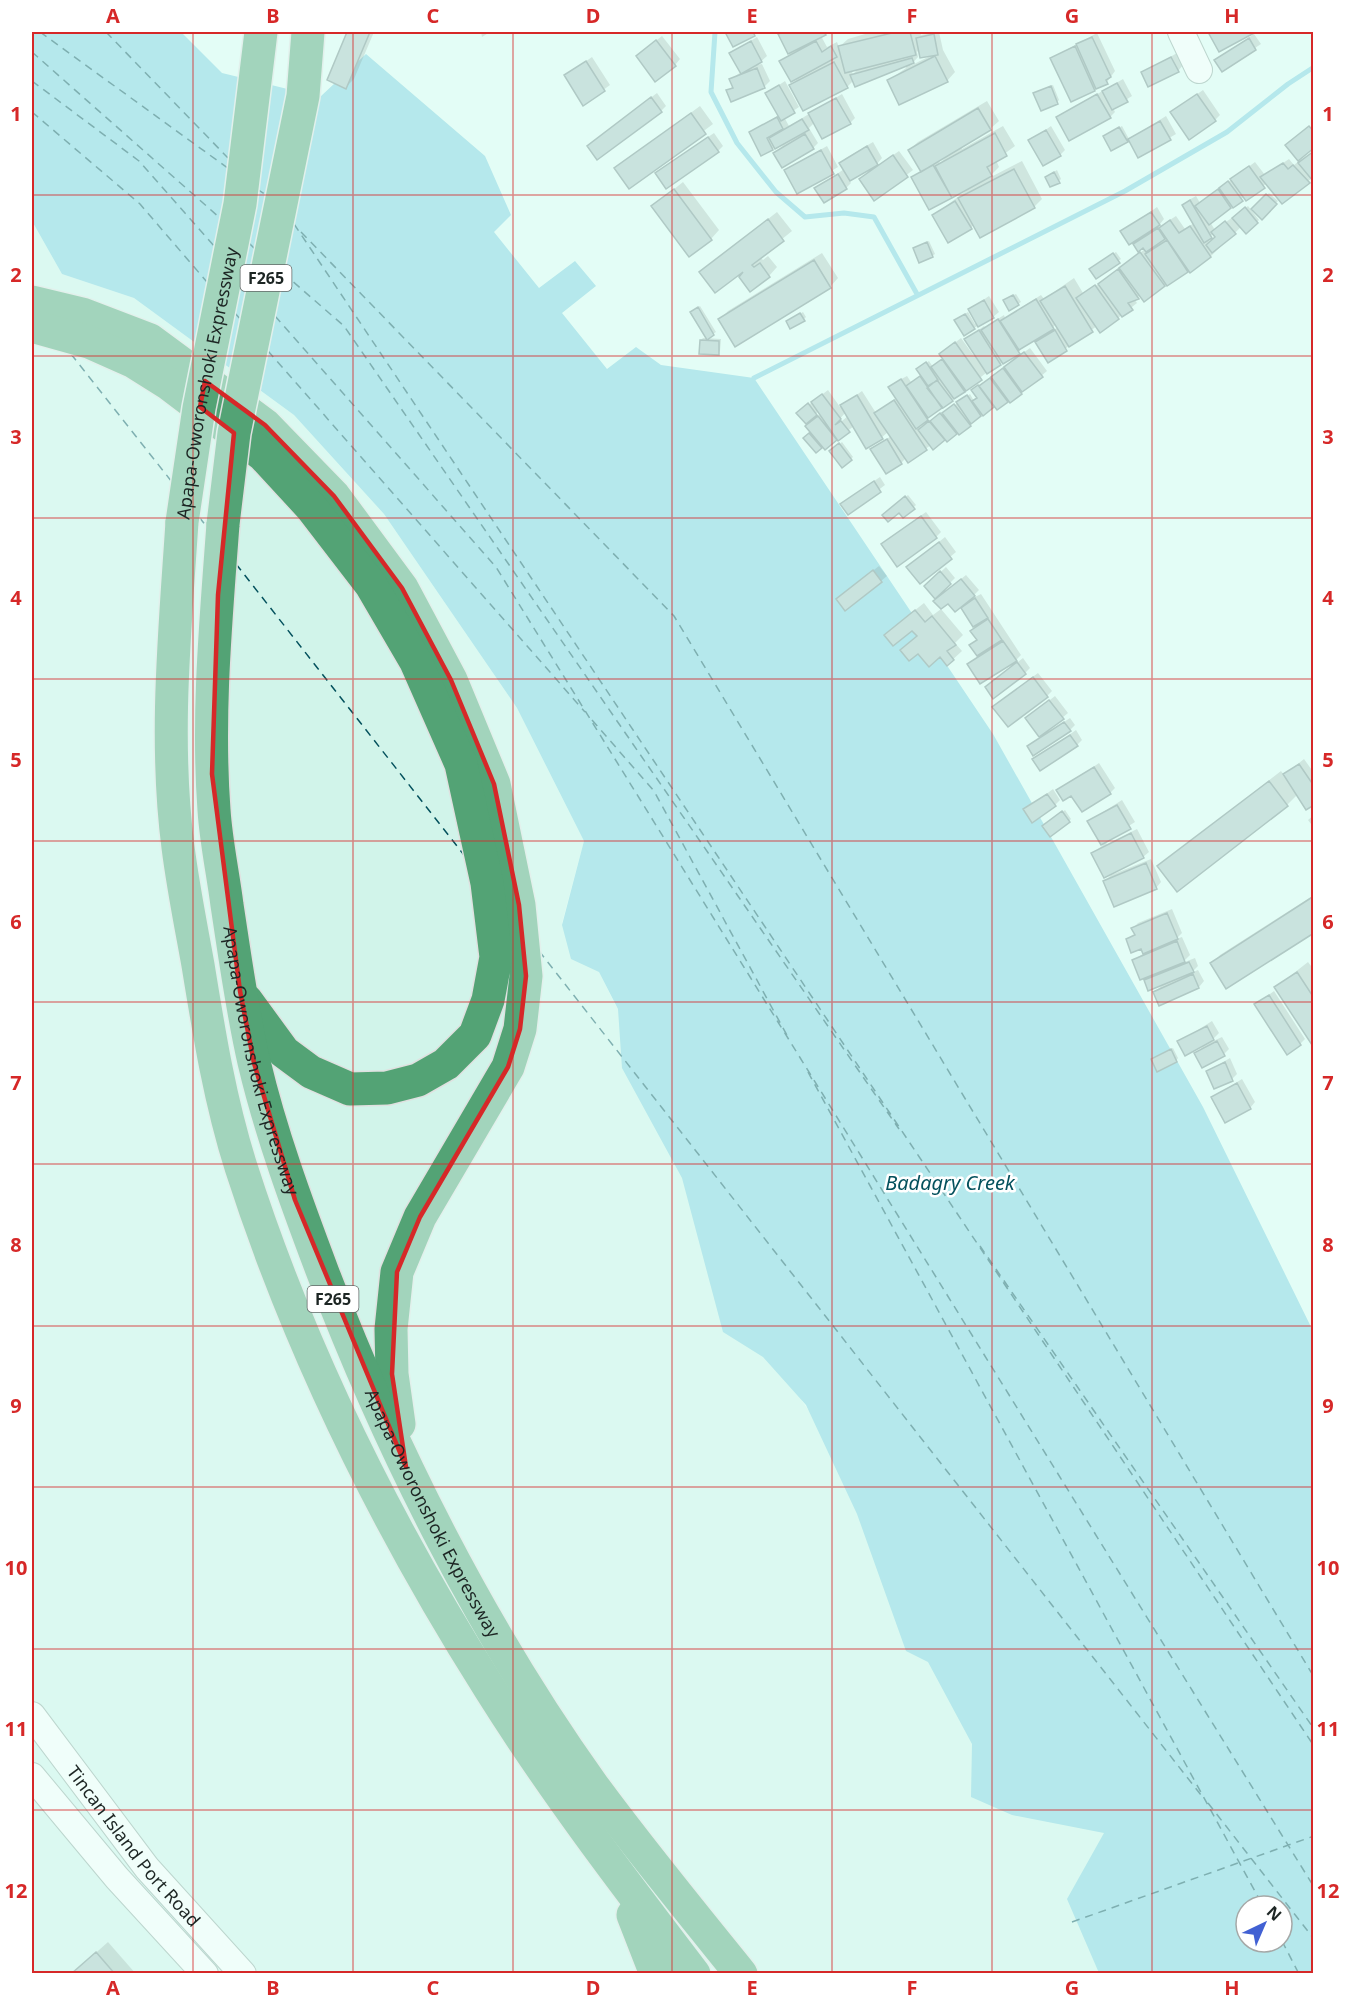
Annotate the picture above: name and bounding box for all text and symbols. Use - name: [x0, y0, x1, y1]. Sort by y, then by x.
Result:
- text: A: [106, 2, 120, 29]
- text: B: [266, 2, 280, 29]
- text: C: [427, 2, 440, 29]
- text: D: [586, 2, 600, 29]
- text: E: [746, 2, 758, 29]
- text: F: [907, 2, 917, 29]
- text: G: [1065, 2, 1079, 29]
- text: H: [1224, 2, 1240, 29]
- text: 1: [10, 100, 22, 127]
- text: 1: [1322, 100, 1334, 127]
- street label: Apapa-Oworonshoki Expressway: [171, 244, 243, 521]
- text: 2: [10, 261, 22, 288]
- text: 2: [1322, 261, 1334, 288]
- road number: F265: [240, 265, 292, 291]
- text: 3: [10, 423, 22, 450]
- text: 3: [1322, 423, 1334, 450]
- text: 4: [10, 584, 22, 611]
- text: 4: [1322, 584, 1334, 611]
- text: 5: [10, 746, 22, 773]
- text: 5: [1322, 746, 1334, 773]
- text: 6: [10, 908, 22, 935]
- text: 6: [1322, 908, 1334, 935]
- street label: Apapa-Oworonshoki Expressway: [218, 925, 306, 1199]
- text: 7: [10, 1069, 22, 1096]
- text: 7: [1322, 1069, 1334, 1096]
- water label: Badagry Creek: [885, 1169, 1016, 1196]
- text: 8: [10, 1231, 22, 1258]
- text: 8: [1322, 1231, 1334, 1258]
- road number: F265: [308, 1286, 358, 1312]
- street label: Apapa-Oworonshoki Expressway: [360, 1385, 507, 1643]
- text: 9: [10, 1392, 22, 1419]
- text: 9: [1322, 1392, 1334, 1419]
- text: 10: [5, 1554, 27, 1581]
- text: 10: [1317, 1554, 1339, 1581]
- text: 11: [5, 1715, 27, 1742]
- text: 11: [1317, 1715, 1339, 1742]
- street label: Tincan Island Port Road: [62, 1760, 206, 1932]
- text: 12: [5, 1877, 27, 1904]
- text: 12: [1317, 1877, 1339, 1904]
- north arrow: [1234, 1894, 1294, 1954]
- text: N: [1262, 1901, 1287, 1926]
- text: A: [106, 1974, 120, 2001]
- text: B: [266, 1974, 280, 2001]
- text: C: [427, 1974, 440, 2001]
- text: D: [586, 1974, 600, 2001]
- text: E: [746, 1974, 758, 2001]
- text: F: [907, 1974, 917, 2001]
- text: G: [1065, 1974, 1079, 2001]
- text: H: [1224, 1974, 1240, 2001]

